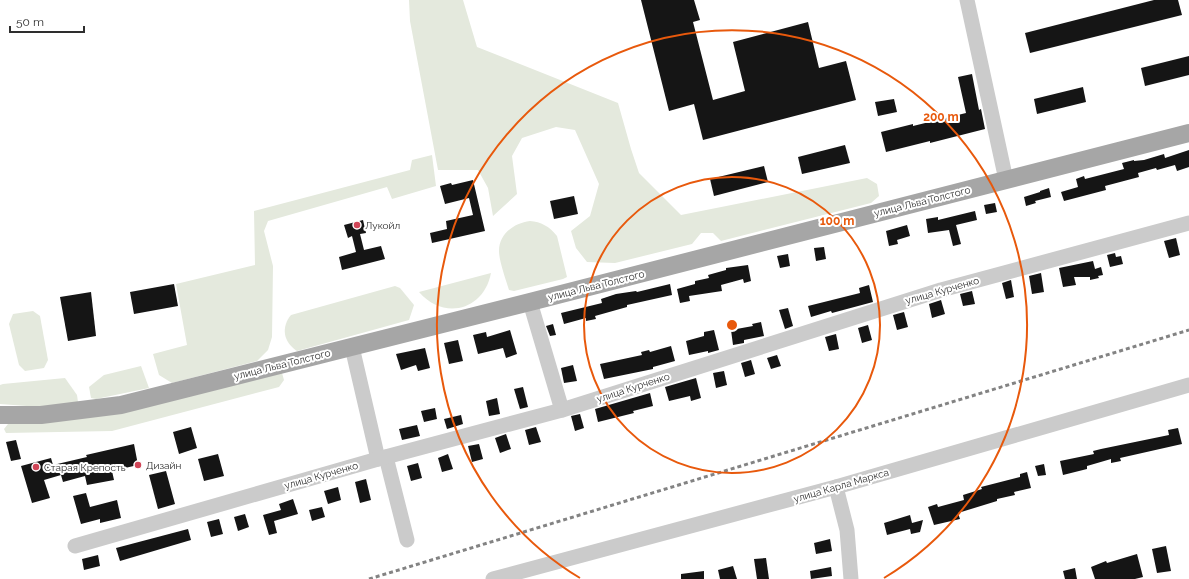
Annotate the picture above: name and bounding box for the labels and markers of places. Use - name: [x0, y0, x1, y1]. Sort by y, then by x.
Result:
- marker: Лукойл: [352, 220, 362, 230]
- place label: Лукойл: [365, 220, 400, 231]
- centre of rings: [725, 318, 739, 332]
- marker: Дизайн: [133, 460, 143, 470]
- place label: Дизайн: [146, 460, 181, 471]
- marker: Старая Крепость: [31, 462, 41, 472]
- place label: Старая Крепость: [44, 462, 126, 473]

